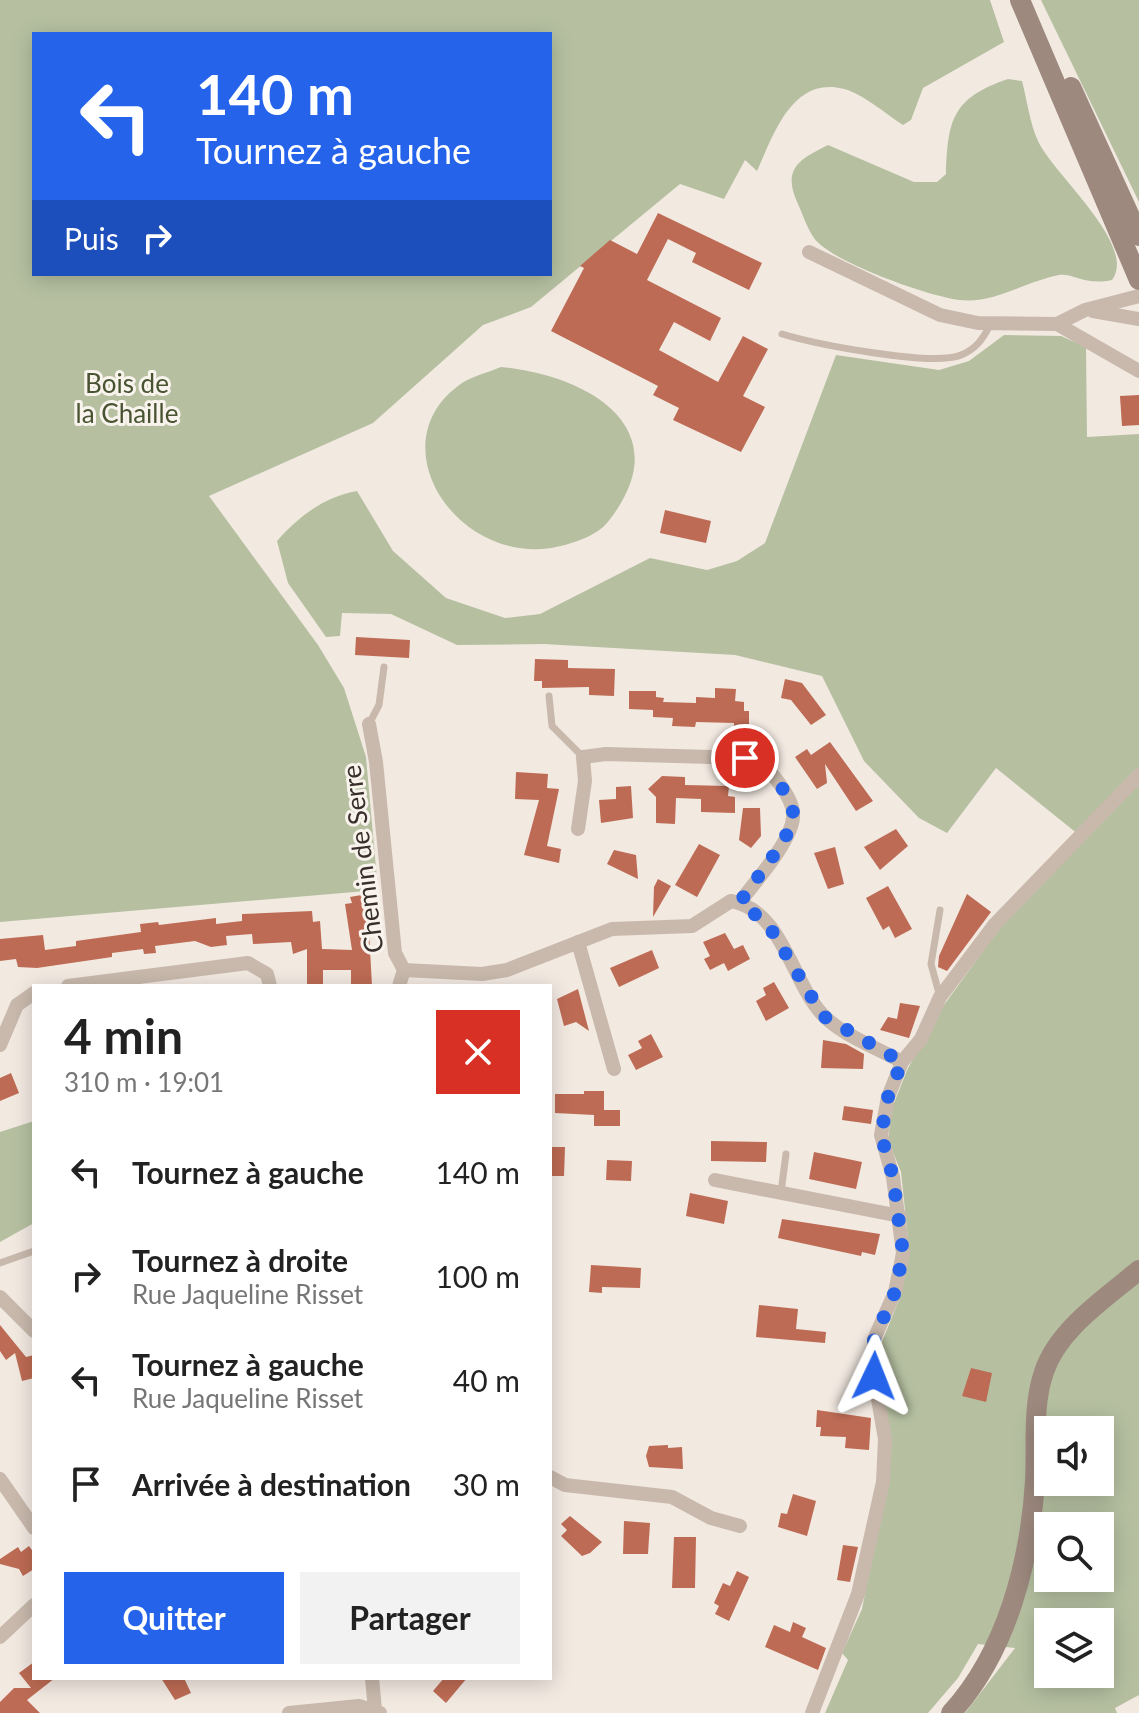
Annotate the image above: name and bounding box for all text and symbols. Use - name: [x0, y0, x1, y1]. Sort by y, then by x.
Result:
- text: 140 m: [196, 60, 354, 127]
- icon: left: [64, 64, 168, 168]
- text: Tournez à gauche: [196, 128, 471, 172]
- icon: right: [135, 216, 179, 260]
- text: Puis: [64, 220, 119, 256]
- park label: Bois de la Chaille: [76, 367, 178, 429]
- pin: [711, 724, 779, 792]
- icon: arrive: [723, 736, 767, 780]
- street label: Chemin de Serre: [335, 763, 389, 955]
- text: 4 min: [64, 1007, 183, 1064]
- button: close: [436, 1010, 520, 1094]
- text: 310 m · 19:01: [64, 1066, 224, 1098]
- icon: left: [64, 1150, 108, 1194]
- text: Tournez à gauche: [132, 1154, 364, 1190]
- text: 140 m: [435, 1154, 520, 1190]
- text: Tournez à droite: [132, 1242, 348, 1278]
- icon: right: [64, 1254, 108, 1298]
- text: 100 m: [435, 1258, 520, 1294]
- text: Rue Jaqueline Risset: [132, 1278, 363, 1310]
- position arrow: [832, 1334, 916, 1418]
- text: Tournez à gauche: [132, 1346, 364, 1382]
- icon: left: [64, 1358, 108, 1402]
- text: 40 m: [453, 1362, 520, 1398]
- text: Rue Jaqueline Risset: [132, 1382, 363, 1414]
- map controls: [1034, 1416, 1114, 1688]
- button: sound: [1034, 1416, 1114, 1496]
- icon: arrive: [64, 1462, 108, 1506]
- text: Arrivée à destination: [132, 1466, 411, 1502]
- text: 30 m: [453, 1466, 520, 1502]
- button: search: [1034, 1512, 1114, 1592]
- button: Quitter: [64, 1572, 284, 1664]
- button: Partager: [300, 1572, 520, 1664]
- button: layers: [1034, 1608, 1114, 1688]

